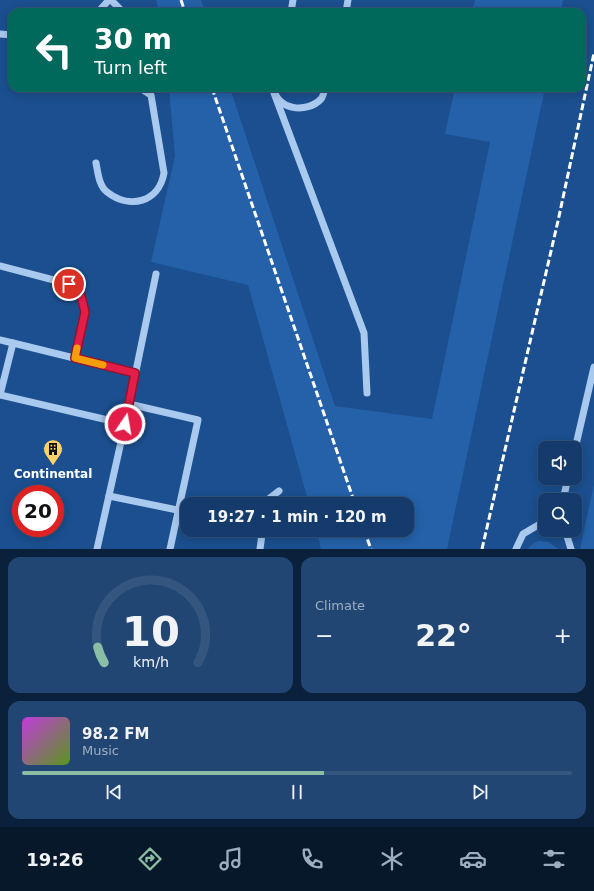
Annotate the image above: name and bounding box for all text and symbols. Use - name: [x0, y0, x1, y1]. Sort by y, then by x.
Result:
- text: 30 m: [94, 23, 172, 56]
- icon: left: [28, 24, 80, 76]
- text: Turn left: [94, 57, 167, 78]
- pin: [52, 267, 86, 301]
- icon: arrive: [58, 273, 80, 295]
- position arrow: [104, 403, 146, 445]
- building icon: Continental: [42, 438, 64, 466]
- map controls: [538, 441, 582, 537]
- button: sound: [538, 441, 582, 485]
- place label: Continental: [14, 467, 92, 481]
- speed limit sign: 20: [12, 485, 64, 537]
- button: search: [538, 493, 582, 537]
- text: 19:27 · 1 min · 120 m: [207, 508, 387, 526]
- text: Climate: [315, 598, 365, 613]
- text: 10: [122, 607, 179, 656]
- text: 22°: [415, 618, 472, 653]
- text: −: [315, 623, 333, 648]
- text: +: [554, 623, 572, 648]
- text: km/h: [132, 654, 169, 670]
- text: 98.2 FM: [82, 725, 149, 743]
- text: Music: [82, 743, 119, 758]
- icon: previous: [103, 781, 125, 803]
- icon: pause: [286, 781, 308, 803]
- icon: next: [469, 781, 491, 803]
- icon: directions: [136, 845, 164, 873]
- icon: music: [217, 845, 245, 873]
- icon: phone: [298, 845, 326, 873]
- icon: climate: [378, 845, 406, 873]
- icon: car: [459, 845, 487, 873]
- icon: filters: [540, 845, 568, 873]
- text: 19:26: [26, 849, 84, 870]

